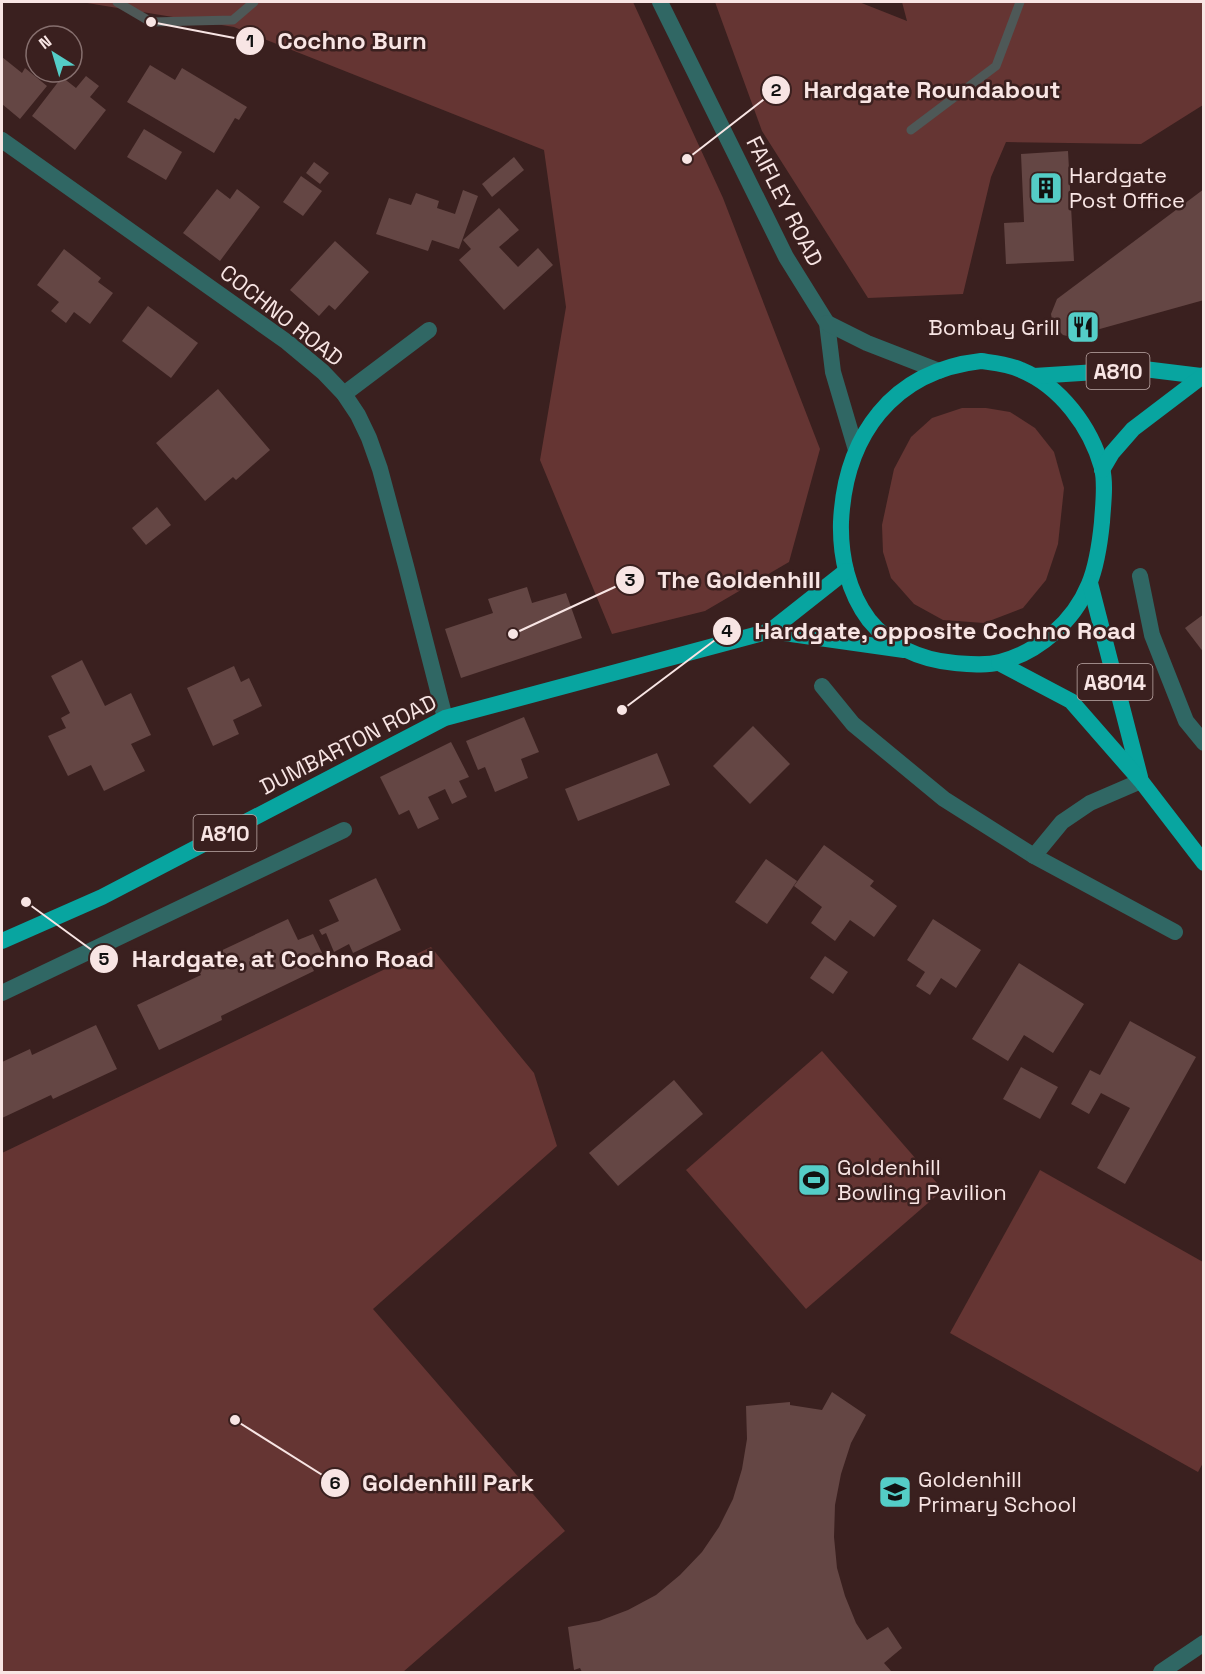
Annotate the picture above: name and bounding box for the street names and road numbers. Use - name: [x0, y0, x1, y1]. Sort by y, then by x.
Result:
- street label: FAIFLEY ROAD: [740, 131, 830, 271]
- street label: COCHNO ROAD: [215, 258, 349, 372]
- road number: A810: [1086, 353, 1150, 389]
- road number: A8014: [1078, 664, 1152, 700]
- street label: DUMBARTON ROAD: [255, 687, 441, 801]
- road number: A810: [194, 815, 256, 851]

